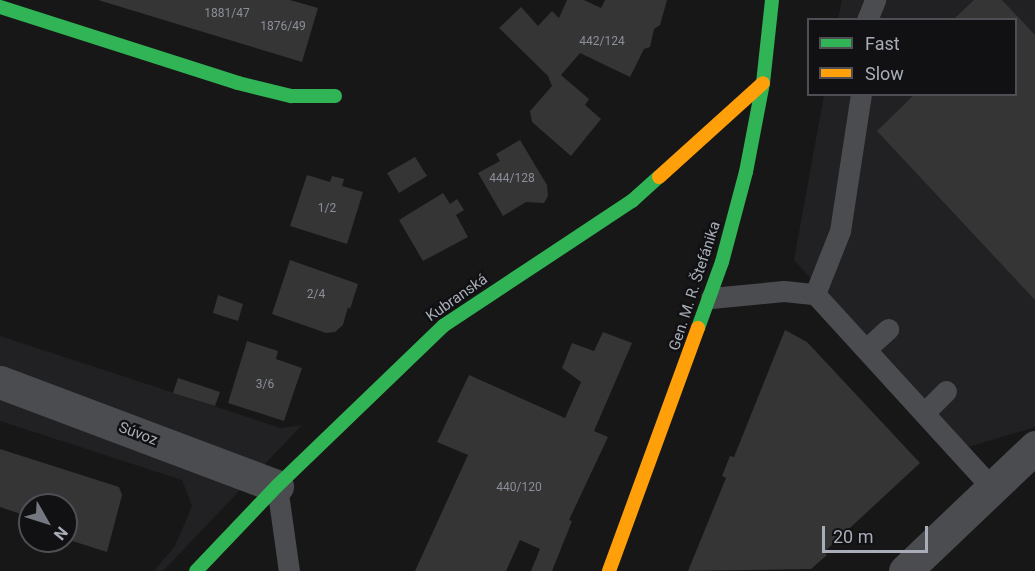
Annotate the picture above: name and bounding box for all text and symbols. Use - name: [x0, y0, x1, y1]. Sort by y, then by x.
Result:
- house number: 1881/47: [204, 7, 250, 21]
- legend: [807, 18, 1017, 96]
- house number: 1876/49: [260, 20, 306, 34]
- text: Fast: [865, 33, 900, 54]
- house number: 442/124: [579, 35, 625, 49]
- text: Slow: [865, 63, 904, 84]
- house number: 444/128: [489, 172, 535, 186]
- house number: 1/2: [318, 202, 336, 216]
- street label: Gen. M. R. Štefánika: [666, 219, 724, 353]
- street label: Kubranská: [423, 270, 491, 326]
- house number: 2/4: [307, 288, 325, 302]
- house number: 3/6: [256, 378, 274, 392]
- street label: Súvoz: [116, 418, 160, 450]
- house number: 440/120: [496, 481, 542, 495]
- north arrow: [18, 493, 78, 553]
- scale bar: [825, 514, 932, 552]
- text: N: [50, 523, 72, 544]
- text: 20 m: [833, 526, 873, 547]

